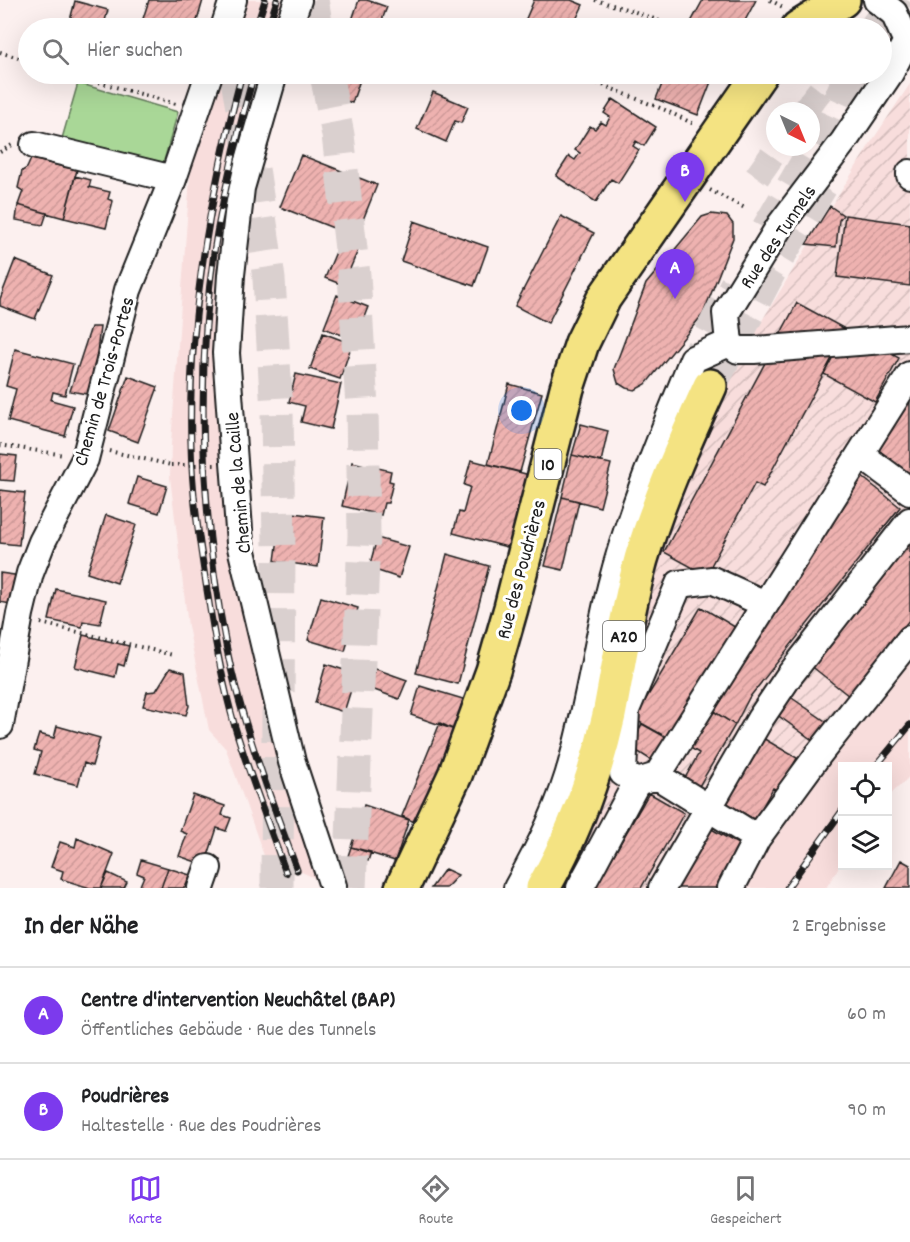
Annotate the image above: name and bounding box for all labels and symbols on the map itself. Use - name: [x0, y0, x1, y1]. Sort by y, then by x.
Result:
- north arrow: [766, 102, 820, 156]
- pin: B: [666, 152, 704, 202]
- street label: Rue des Tunnels: [734, 180, 825, 295]
- pin: A: [656, 250, 694, 299]
- street label: Chemin de Trois-Portes: [68, 294, 143, 470]
- your location: [507, 396, 536, 425]
- street label: Chemin de la Caille: [220, 411, 260, 555]
- road number: 10: [534, 449, 562, 479]
- street label: Rue des Poudrières: [491, 497, 555, 643]
- road number: A20: [603, 621, 645, 651]

